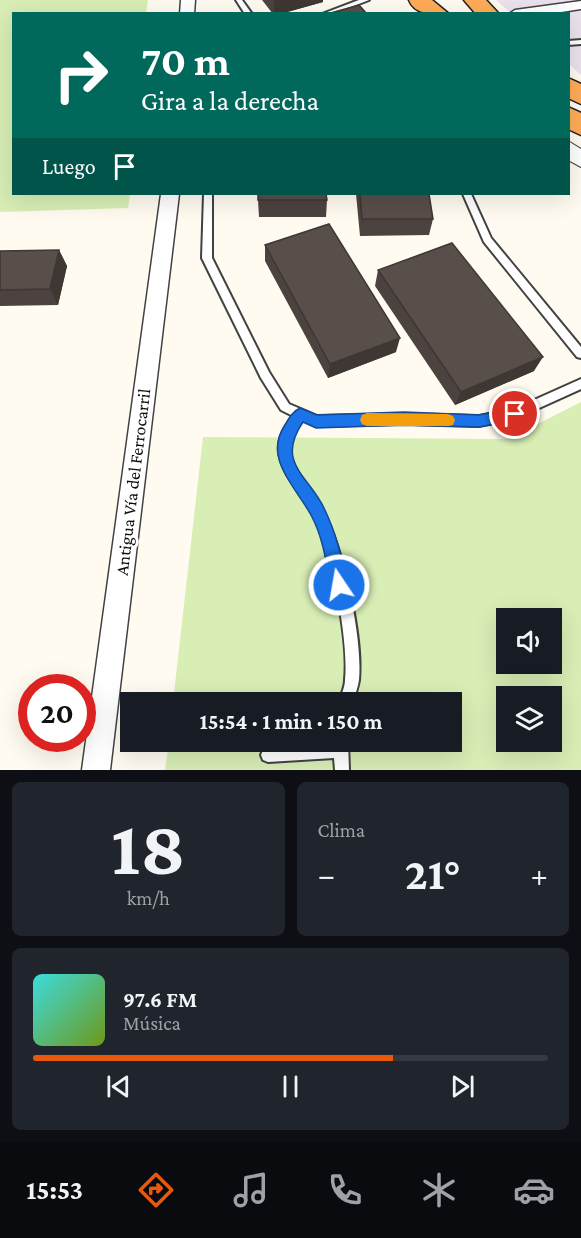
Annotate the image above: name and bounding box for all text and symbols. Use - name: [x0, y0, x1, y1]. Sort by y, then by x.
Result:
- icon: right: [42, 36, 120, 114]
- text: 70 m: [141, 37, 230, 84]
- text: Gira a la derecha: [141, 86, 319, 116]
- icon: arrive: [108, 150, 141, 183]
- text: Luego: [42, 154, 96, 179]
- street label: Antigua Vía del Ferrocarril: [112, 387, 154, 577]
- pin: [489, 388, 540, 439]
- icon: arrive: [498, 397, 531, 430]
- position arrow: [307, 553, 371, 617]
- map controls: [496, 608, 562, 752]
- button: sound: [496, 608, 562, 674]
- speed limit sign: 20: [18, 674, 96, 752]
- button: layers: [496, 686, 562, 752]
- text: 15:54 · 1 min · 150 m: [200, 709, 382, 734]
- text: 18: [111, 804, 186, 891]
- text: Clima: [318, 819, 365, 841]
- text: 21°: [405, 849, 461, 899]
- text: −: [318, 856, 335, 893]
- text: +: [531, 856, 548, 893]
- text: km/h: [127, 887, 170, 909]
- text: 97.6 FM: [123, 987, 197, 1012]
- text: Música: [123, 1012, 181, 1034]
- icon: previous: [102, 1070, 135, 1103]
- icon: pause: [274, 1070, 307, 1103]
- icon: next: [446, 1070, 479, 1103]
- icon: directions: [135, 1169, 177, 1211]
- icon: music: [230, 1169, 272, 1211]
- icon: phone: [324, 1169, 366, 1211]
- icon: climate: [418, 1169, 460, 1211]
- icon: car: [513, 1169, 555, 1211]
- text: 15:53: [26, 1175, 83, 1205]

